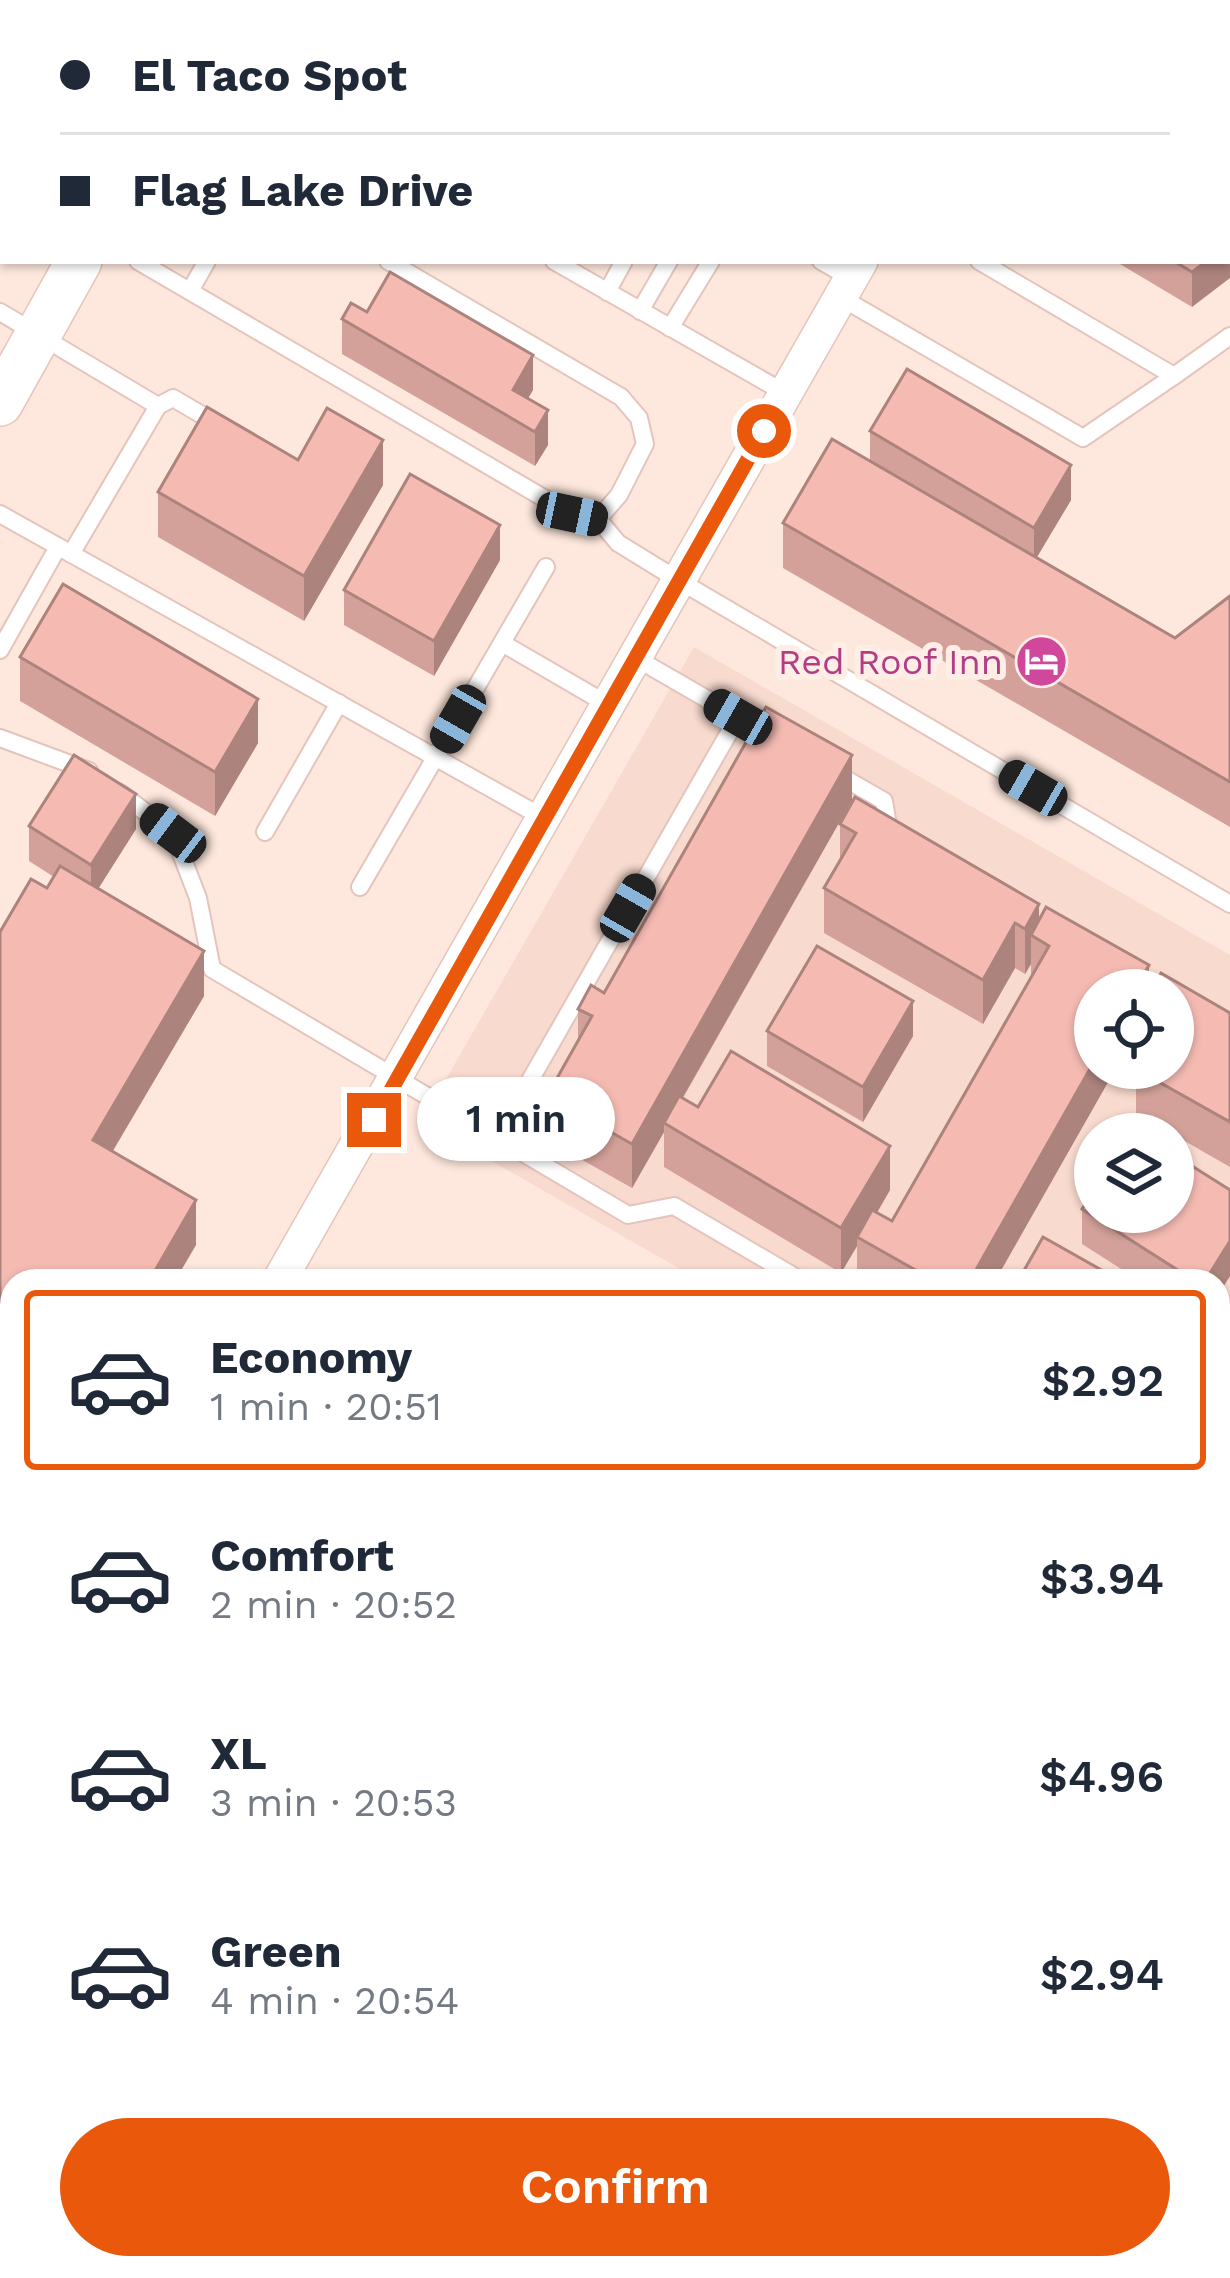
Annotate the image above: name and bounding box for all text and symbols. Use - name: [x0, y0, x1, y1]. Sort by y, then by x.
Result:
- text: El Taco Spot: [132, 49, 407, 102]
- text: Flag Lake Drive: [132, 164, 473, 217]
- route start: [737, 404, 791, 458]
- car: [533, 489, 611, 539]
- hotel icon: Red Roof Inn: [1014, 633, 1070, 689]
- place label: Red Roof Inn: [778, 641, 1003, 683]
- car: [424, 679, 492, 759]
- car: [698, 683, 778, 751]
- car: [993, 754, 1073, 822]
- car: [133, 797, 213, 869]
- car: [594, 868, 662, 948]
- map controls: [1074, 969, 1194, 1233]
- button: locate: [1074, 969, 1194, 1089]
- callout: 1 min: [416, 1078, 614, 1162]
- route end: [347, 1093, 401, 1147]
- text: 1 min: [466, 1096, 566, 1141]
- button: layers: [1074, 1113, 1194, 1233]
- icon: car: [66, 1326, 174, 1434]
- text: Economy: [210, 1331, 412, 1384]
- text: $2.92: [1042, 1354, 1164, 1407]
- text: 1 min · 20:51: [210, 1384, 442, 1429]
- icon: car: [66, 1524, 174, 1632]
- text: Comfort: [210, 1529, 394, 1582]
- text: $3.94: [1040, 1552, 1164, 1605]
- text: 2 min · 20:52: [210, 1582, 457, 1627]
- icon: car: [66, 1722, 174, 1830]
- text: XL: [210, 1727, 267, 1780]
- text: $4.96: [1039, 1750, 1164, 1803]
- text: 3 min · 20:53: [210, 1780, 457, 1825]
- icon: car: [66, 1920, 174, 2028]
- text: Green: [210, 1925, 342, 1978]
- text: $2.94: [1040, 1948, 1164, 2001]
- text: 4 min · 20:54: [210, 1978, 459, 2023]
- button: Confirm: [60, 2118, 1170, 2256]

